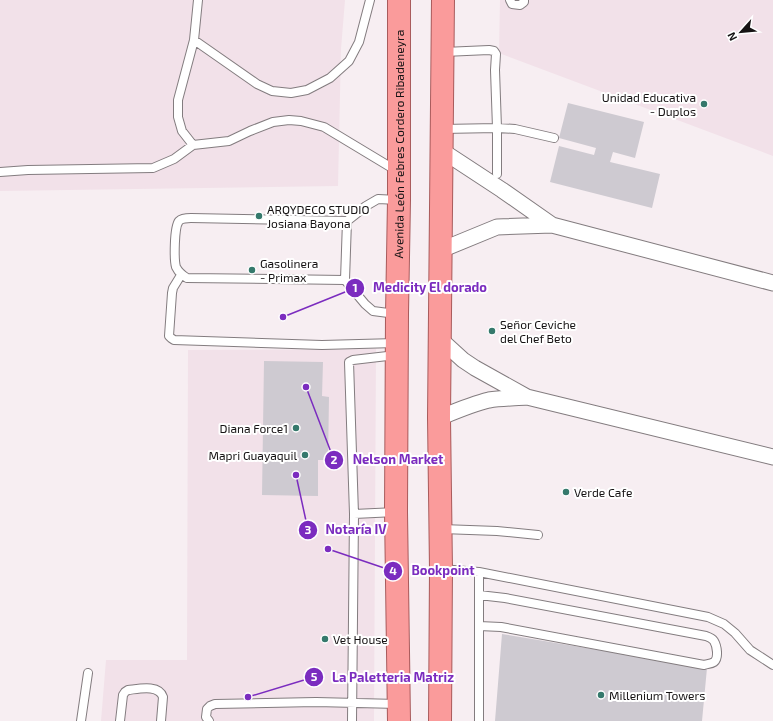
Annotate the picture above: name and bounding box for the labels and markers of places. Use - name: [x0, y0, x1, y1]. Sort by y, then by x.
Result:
- place label: Unidad Educativa - Duplos: [602, 90, 696, 118]
- marker: Unidad Educativa - Duplos: [699, 99, 709, 109]
- place label: ARQYDECO STUDIO Josiana Bayona: [267, 202, 369, 230]
- marker: ARQYDECO STUDIO Josiana Bayona: [254, 211, 264, 221]
- place label: Gasolinera - Primax: [260, 256, 318, 284]
- marker: Gasolinera - Primax: [247, 265, 257, 275]
- callout: Medicity El dorado: [345, 275, 496, 300]
- place label: Señor Ceviche del Chef Beto: [500, 317, 576, 345]
- marker: Señor Ceviche del Chef Beto: [487, 326, 497, 336]
- place label: Diana Force1: [219, 421, 288, 435]
- marker: Diana Force1: [291, 423, 301, 433]
- callout: Nelson Market: [324, 447, 451, 472]
- place label: Mapri Guayaquil: [208, 448, 297, 462]
- marker: Mapri Guayaquil: [300, 450, 310, 460]
- place label: Verde Cafe: [574, 485, 632, 499]
- marker: Verde Cafe: [561, 487, 571, 497]
- callout: Notaría IV: [298, 517, 395, 542]
- callout: Bookpoint: [383, 558, 483, 583]
- place label: Vet House: [333, 632, 388, 646]
- marker: Vet House: [320, 634, 330, 644]
- callout: La Paletteria Matriz: [304, 665, 463, 690]
- place label: Millenium Towers: [609, 688, 705, 702]
- marker: Millenium Towers: [596, 690, 606, 700]

